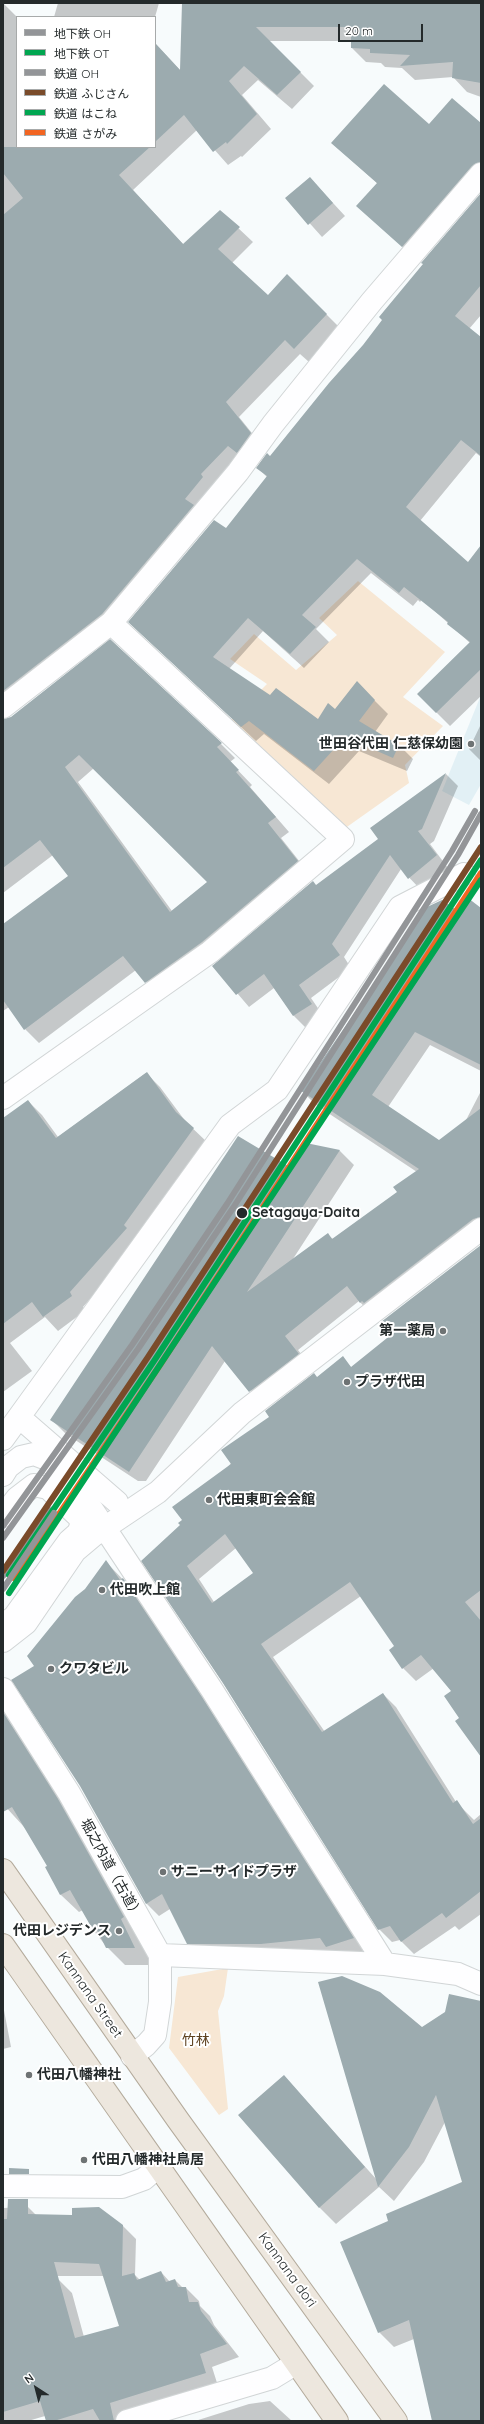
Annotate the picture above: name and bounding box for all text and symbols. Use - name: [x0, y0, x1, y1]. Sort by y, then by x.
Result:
- legend: [16, 16, 156, 148]
- scale bar: [340, 16, 425, 42]
- text: 20 m: [345, 23, 373, 38]
- text: 地下鉄 OH: [54, 26, 111, 41]
- text: 地下鉄 OT: [54, 46, 109, 61]
- text: 鉄道 OH: [54, 66, 99, 81]
- text: 鉄道 ふじさん: [54, 86, 129, 101]
- text: 鉄道 はこね: [54, 106, 117, 121]
- text: 鉄道 さがみ: [54, 126, 117, 141]
- place label: 世田谷代田 仁慈保幼園: [319, 736, 463, 752]
- marker: 世田谷代田 仁慈保幼園: [466, 739, 476, 749]
- place label: Setagaya-Daita: [252, 1205, 360, 1221]
- marker: Setagaya-Daita: [235, 1206, 249, 1220]
- place label: 第一薬局: [379, 1323, 435, 1339]
- marker: 第一薬局: [438, 1326, 448, 1336]
- place label: プラザ代田: [355, 1374, 425, 1390]
- marker: プラザ代田: [342, 1377, 352, 1387]
- place label: 代田東町会会館: [217, 1492, 315, 1508]
- marker: 代田東町会会館: [204, 1495, 214, 1505]
- place label: 代田吹上館: [110, 1582, 180, 1598]
- marker: 代田吹上館: [97, 1585, 107, 1595]
- place label: クワタビル: [59, 1661, 129, 1677]
- marker: クワタビル: [46, 1664, 56, 1674]
- street label: 堀之内道（古道）: [77, 1816, 145, 1922]
- place label: サニーサイドプラザ: [171, 1864, 297, 1880]
- marker: サニーサイドプラザ: [158, 1867, 168, 1877]
- place label: 代田レジデンス: [13, 1923, 111, 1939]
- marker: 代田レジデンス: [114, 1926, 124, 1936]
- street label: Kannana Street: [54, 1949, 126, 2041]
- park label: 竹林: [182, 2033, 210, 2049]
- place label: 代田八幡神社: [37, 2067, 121, 2083]
- marker: 代田八幡神社: [24, 2070, 34, 2080]
- place label: 代田八幡神社鳥居: [92, 2152, 204, 2168]
- marker: 代田八幡神社鳥居: [79, 2155, 89, 2165]
- street label: Kannana dori: [254, 2229, 320, 2311]
- north arrow: [16, 2368, 56, 2408]
- text: N: [22, 2370, 36, 2386]

